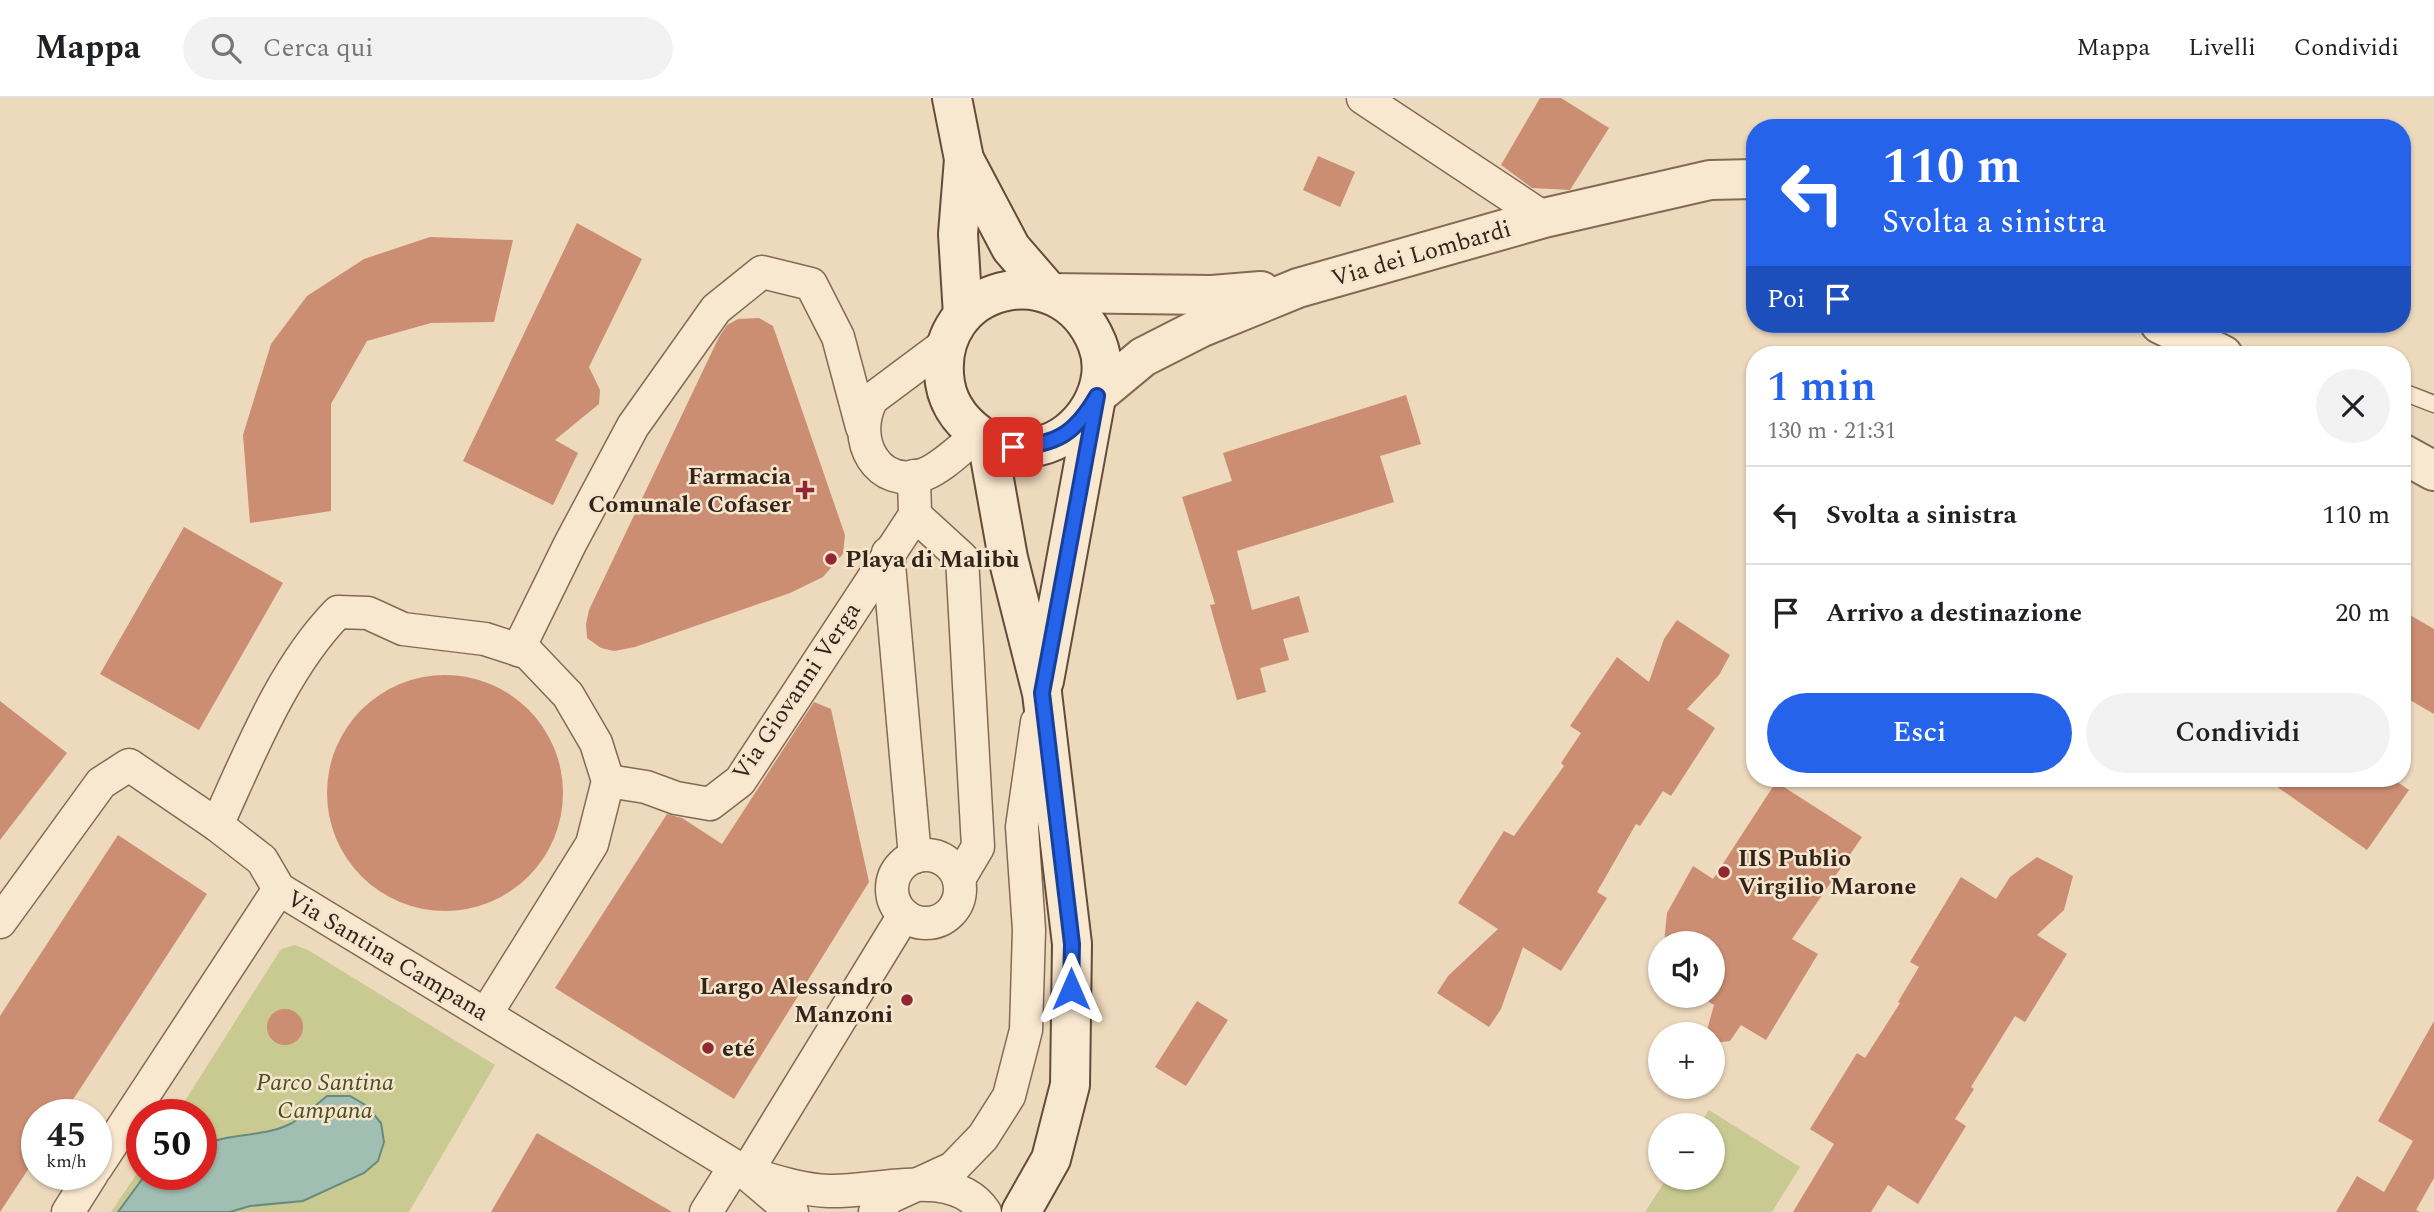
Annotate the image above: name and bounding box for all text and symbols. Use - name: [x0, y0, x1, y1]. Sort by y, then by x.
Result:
- search box: [183, 17, 673, 80]
- text: Mappa: [35, 23, 141, 73]
- text: Cerca qui: [263, 28, 373, 68]
- icon: search: [207, 29, 245, 67]
- text: Mappa: [2076, 30, 2150, 66]
- text: Livelli: [2188, 30, 2256, 66]
- text: Condividi: [2294, 30, 2399, 66]
- text: 110 m: [1882, 130, 2021, 205]
- icon: left: [1767, 147, 1858, 238]
- text: Svolta a sinistra: [1882, 198, 2106, 247]
- street label: Via dei Lombardi: [1327, 211, 1516, 297]
- text: Poi: [1767, 279, 1805, 319]
- icon: arrive: [1819, 280, 1857, 318]
- text: 1 min: [1767, 356, 1876, 419]
- button: close: [2316, 369, 2390, 443]
- text: 130 m · 21:31: [1767, 414, 1896, 449]
- pin: [983, 417, 1043, 477]
- icon: arrive: [994, 428, 1032, 466]
- place label: Farmacia Comunale Cofaser: [588, 459, 792, 523]
- marker: Farmacia Comunale Cofaser: [797, 482, 813, 498]
- text: Svolta a sinistra: [1826, 495, 2017, 535]
- text: 110 m: [2322, 495, 2390, 535]
- icon: left: [1767, 496, 1805, 534]
- place label: Playa di Malibù: [845, 542, 1019, 578]
- marker: Playa di Malibù: [823, 551, 839, 567]
- text: Arrivo a destinazione: [1826, 593, 2082, 633]
- text: 20 m: [2335, 593, 2390, 633]
- icon: arrive: [1767, 594, 1805, 632]
- street label: Via Giovanni Verga: [724, 595, 870, 788]
- button: Esci: [1767, 693, 2072, 773]
- button: Condividi: [2086, 693, 2390, 773]
- place label: IIS Publio Virgilio Marone: [1738, 841, 1916, 905]
- marker: IIS Publio Virgilio Marone: [1716, 864, 1732, 880]
- street label: Via Santina Campana: [279, 881, 496, 1031]
- map controls: [1648, 931, 1725, 1190]
- button: sound: [1648, 931, 1725, 1008]
- position arrow: [1034, 952, 1108, 1026]
- place label: Largo Alessandro Manzoni: [699, 969, 893, 1033]
- marker: Largo Alessandro Manzoni: [899, 992, 915, 1008]
- button: +: [1648, 1022, 1725, 1099]
- place label: eté: [722, 1031, 755, 1067]
- marker: eté: [700, 1040, 716, 1056]
- park label: Parco Santina Campana: [256, 1065, 394, 1129]
- speed limit sign: 50: [126, 1099, 217, 1190]
- text: 45: [47, 1109, 86, 1162]
- button: −: [1648, 1113, 1725, 1190]
- text: km/h: [46, 1148, 87, 1175]

